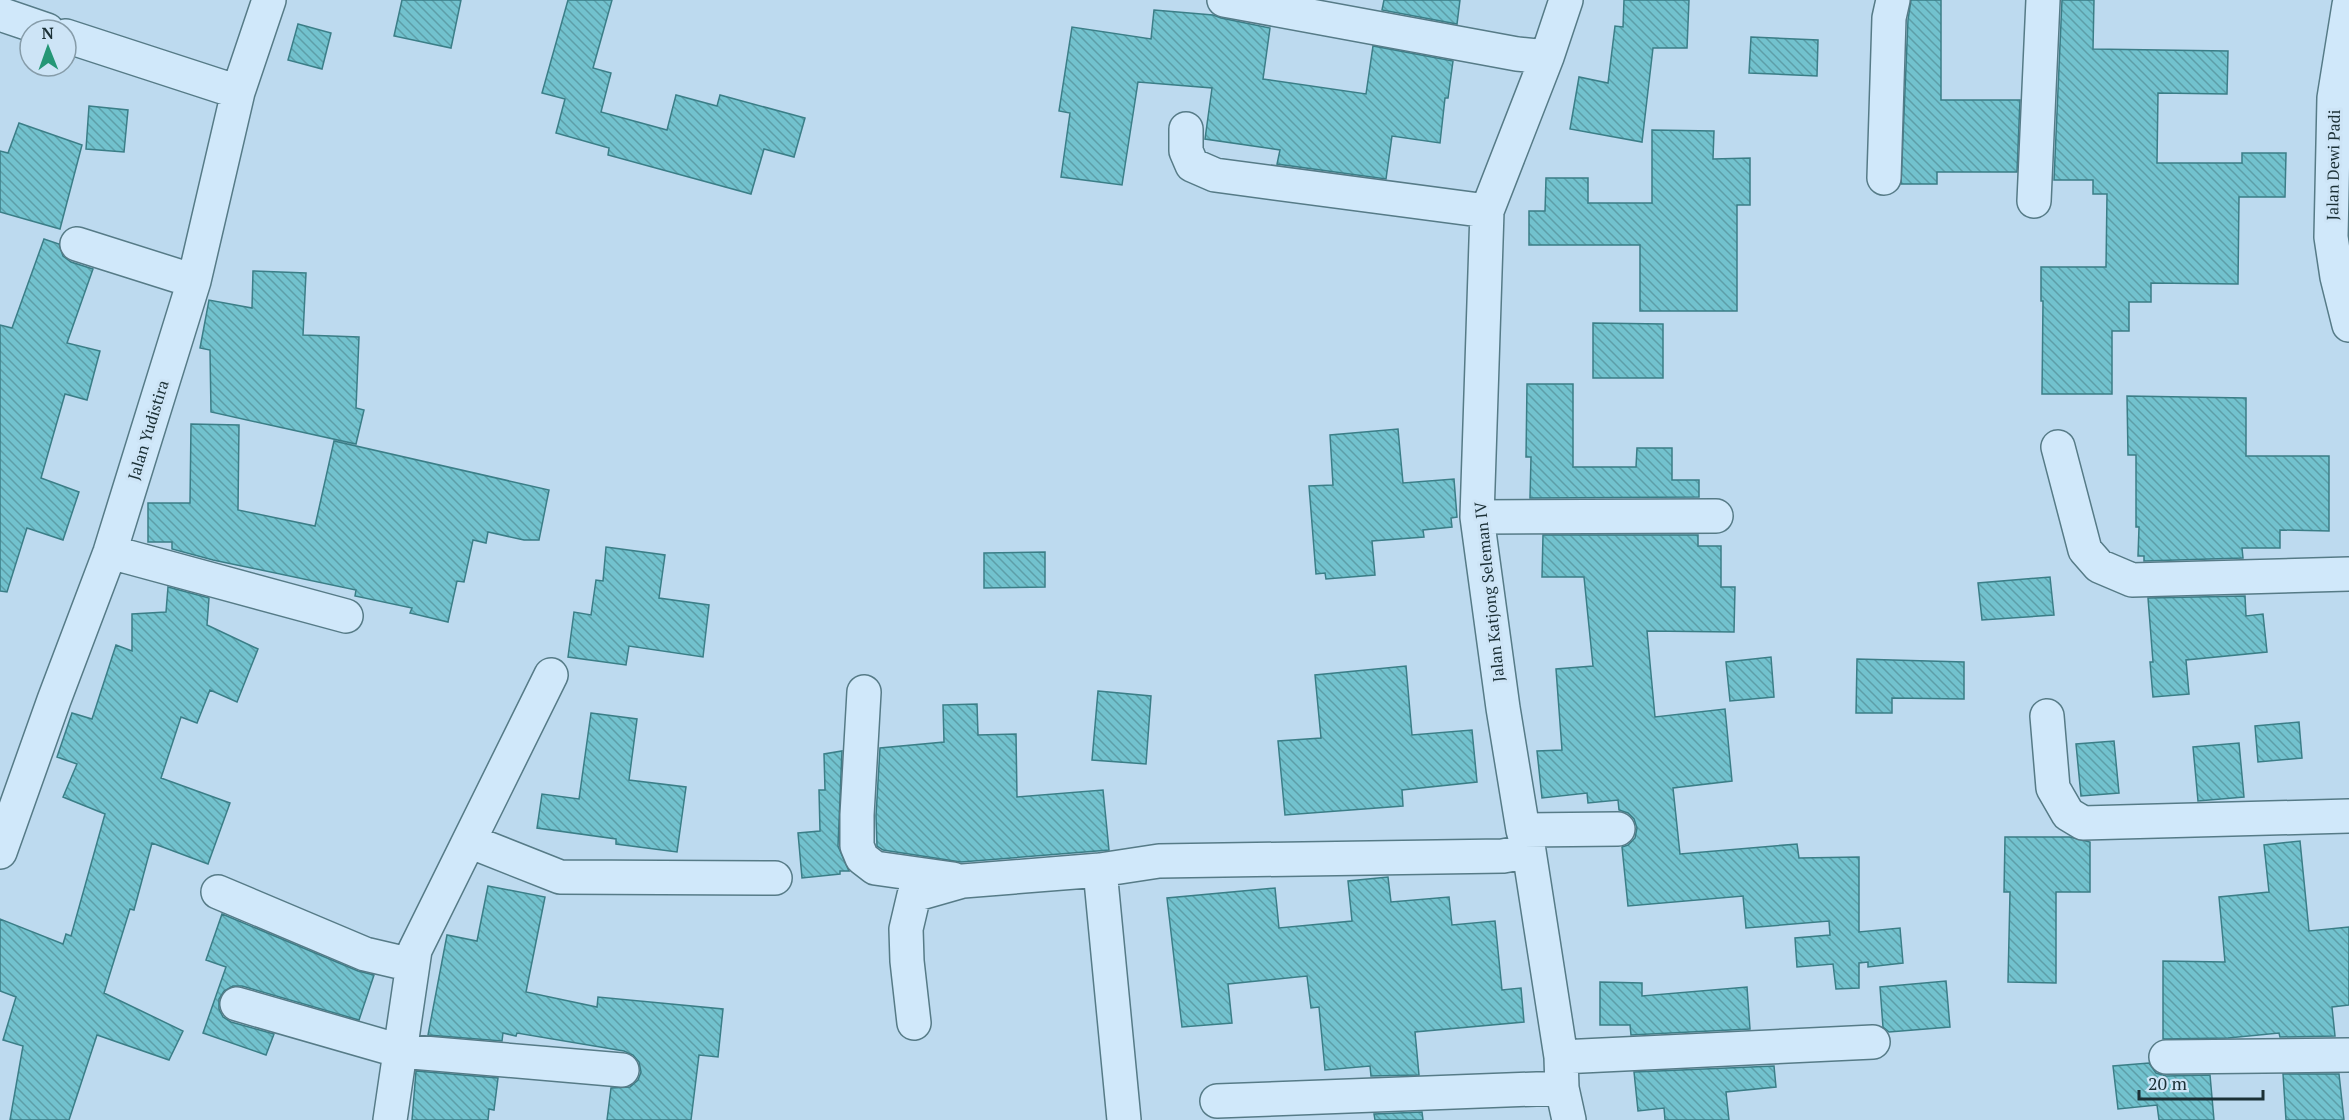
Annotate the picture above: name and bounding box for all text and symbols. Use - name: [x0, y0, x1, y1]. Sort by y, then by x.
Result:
- north arrow: [18, 18, 78, 78]
- text: N: [41, 22, 54, 44]
- street label: Jalan Dewi Padi: [2321, 109, 2345, 221]
- street label: Jalan Yudistira: [122, 377, 174, 483]
- street label: Jalan Katjong Seleman IV: [1469, 501, 1509, 683]
- scale bar: [2139, 1063, 2264, 1101]
- text: 20 m: [2148, 1071, 2188, 1095]

